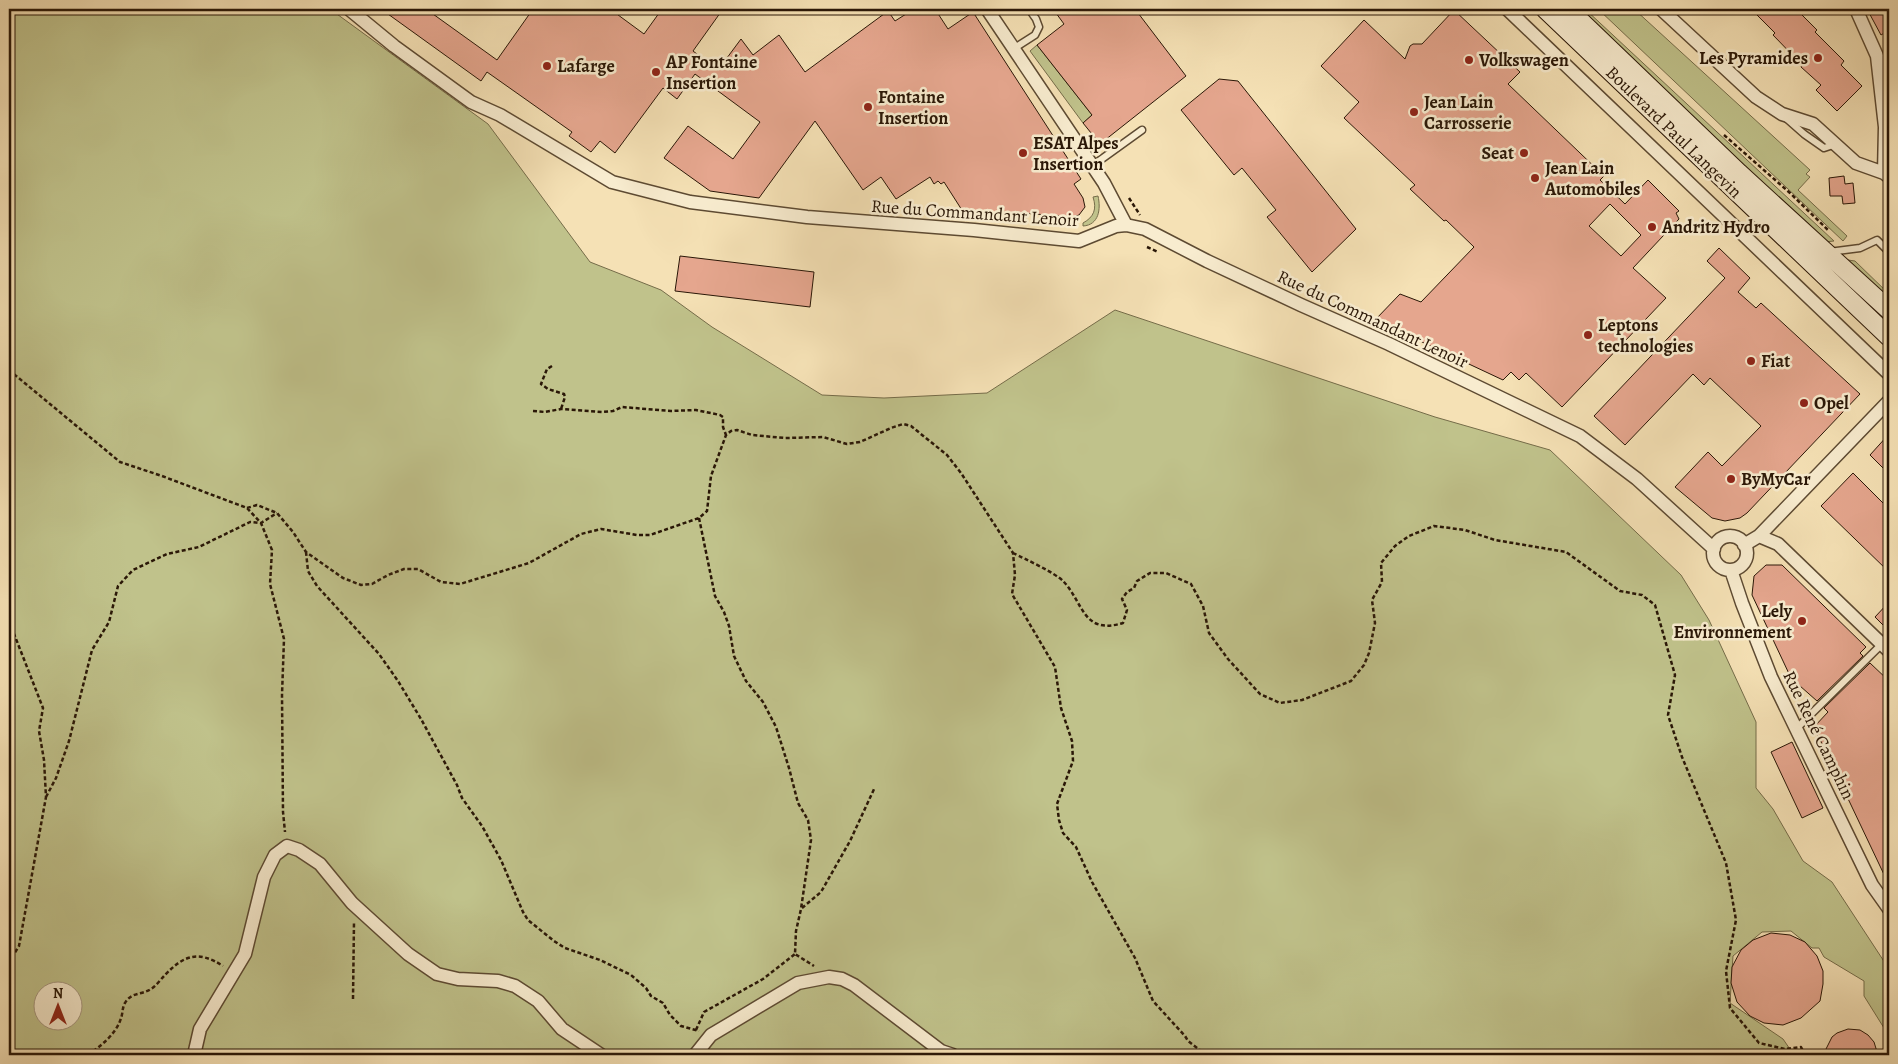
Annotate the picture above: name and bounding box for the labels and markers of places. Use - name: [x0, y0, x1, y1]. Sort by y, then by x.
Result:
- place label: Les Pyramides: [1699, 46, 1808, 70]
- place label: Volkswagen: [1478, 48, 1569, 72]
- place label: AP Fontaine Insertion: [665, 50, 757, 95]
- marker: Les Pyramides: [1812, 52, 1824, 64]
- place label: Lafarge: [557, 54, 615, 78]
- marker: Volkswagen: [1463, 54, 1475, 66]
- marker: Lafarge: [541, 60, 553, 72]
- marker: AP Fontaine Insertion: [650, 66, 662, 78]
- place label: Fontaine Insertion: [878, 85, 948, 130]
- place label: Jean Lain Carrosserie: [1424, 90, 1512, 135]
- marker: Fontaine Insertion: [862, 101, 874, 113]
- marker: Jean Lain Carrosserie: [1408, 106, 1420, 118]
- place label: ESAT Alpes Insertion: [1033, 131, 1119, 176]
- place label: Seat: [1482, 141, 1514, 165]
- marker: ESAT Alpes Insertion: [1017, 147, 1029, 159]
- marker: Seat: [1518, 147, 1530, 159]
- place label: Jean Lain Automobiles: [1544, 156, 1640, 201]
- marker: Jean Lain Automobiles: [1529, 172, 1541, 184]
- place label: Andritz Hydro: [1661, 215, 1770, 239]
- marker: Andritz Hydro: [1646, 221, 1658, 233]
- place label: Leptons technologies: [1598, 313, 1693, 358]
- marker: Leptons technologies: [1582, 329, 1594, 341]
- place label: Fiat: [1761, 349, 1790, 373]
- marker: Fiat: [1745, 355, 1757, 367]
- place label: Opel: [1814, 391, 1849, 415]
- marker: Opel: [1798, 397, 1810, 409]
- place label: ByMyCar: [1741, 467, 1811, 491]
- marker: ByMyCar: [1725, 473, 1737, 485]
- place label: Lely Environnement: [1674, 599, 1793, 644]
- marker: Lely Environnement: [1796, 615, 1808, 627]

